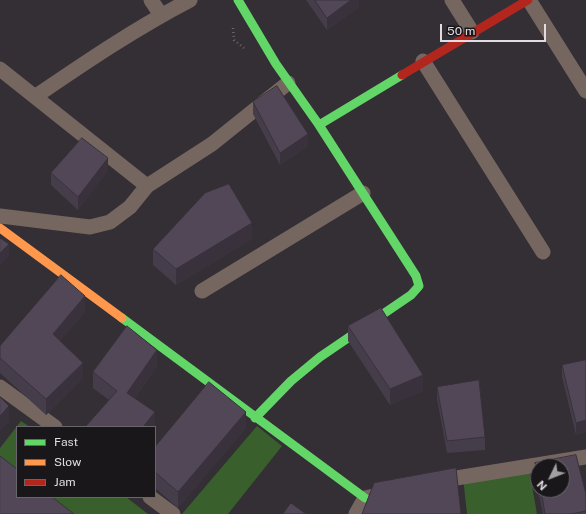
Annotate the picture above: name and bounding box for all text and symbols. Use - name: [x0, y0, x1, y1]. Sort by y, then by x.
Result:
- scale bar: [442, 16, 548, 42]
- text: 50 m: [447, 24, 475, 38]
- legend: [16, 426, 156, 498]
- text: Fast: [54, 435, 78, 449]
- text: Slow: [54, 455, 81, 469]
- north arrow: [530, 458, 570, 498]
- text: Jam: [54, 475, 76, 489]
- text: N: [535, 478, 549, 493]

